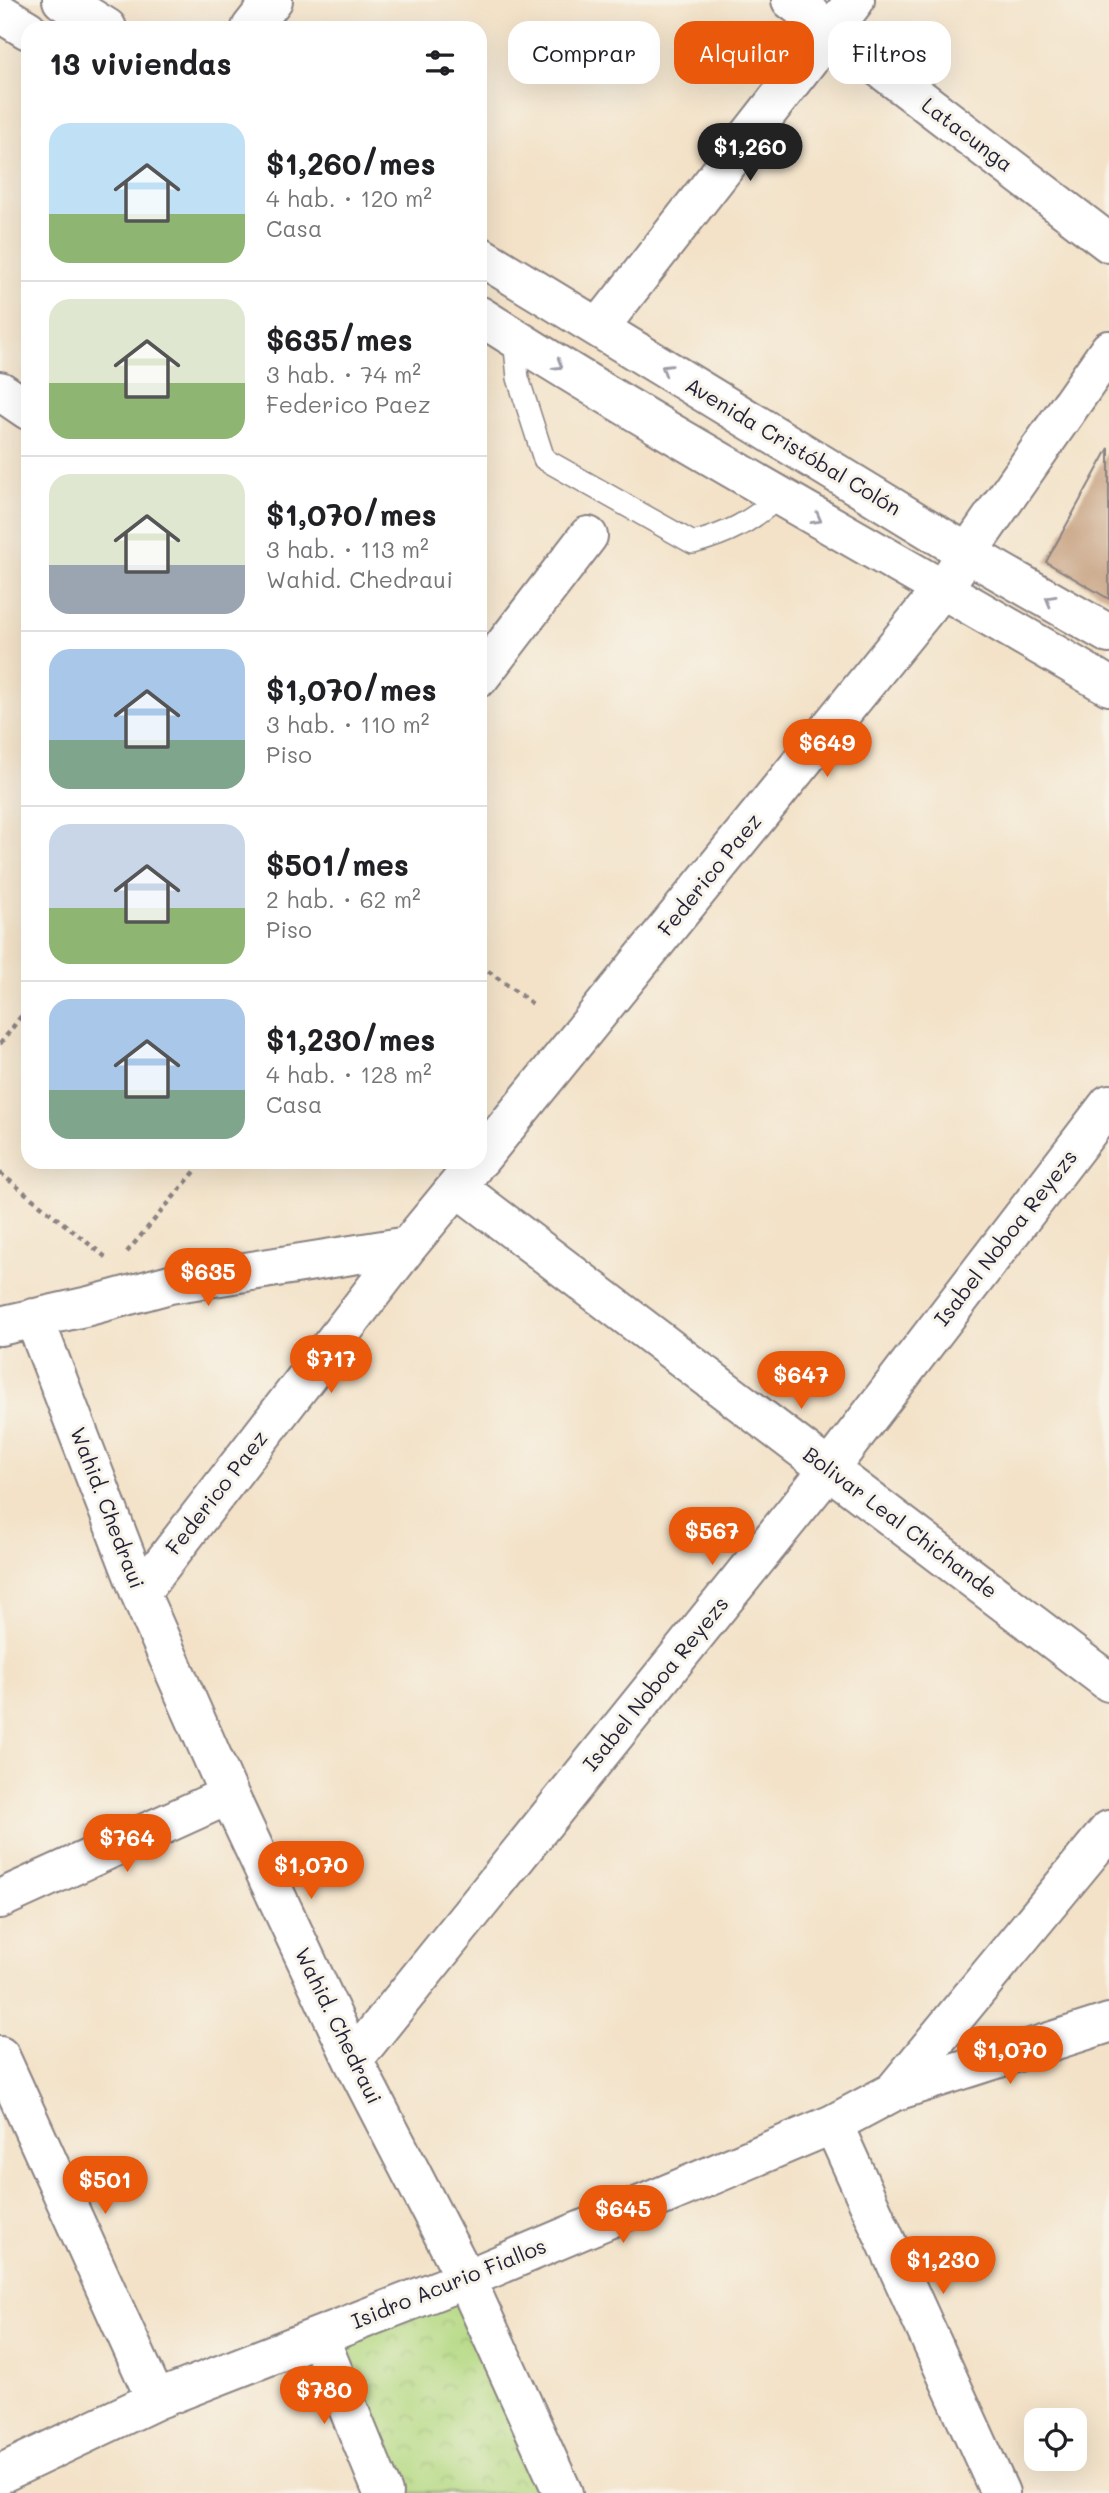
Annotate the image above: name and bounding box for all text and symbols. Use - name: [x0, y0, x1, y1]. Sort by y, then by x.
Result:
- chip: Comprar: [508, 21, 660, 84]
- chip: Alquilar: [674, 21, 814, 84]
- chip: Filtros: [828, 21, 951, 84]
- text: 13 viviendas: [49, 43, 232, 83]
- icon: filters: [421, 44, 459, 82]
- street label: Latacunga: [917, 91, 1019, 177]
- pin: $1,260: [693, 124, 807, 183]
- text: $1,260: [713, 131, 787, 161]
- text: $1,260/mes: [266, 143, 436, 183]
- icon: home: [105, 151, 189, 235]
- text: 4 hab. · 120 m²: [266, 183, 432, 213]
- text: Casa: [266, 213, 322, 243]
- text: $635/mes: [266, 319, 413, 359]
- icon: home: [105, 327, 189, 411]
- one-way arrow: [551, 357, 564, 370]
- text: 3 hab. · 74 m²: [266, 359, 421, 389]
- one-way arrow: [660, 365, 673, 378]
- street label: Avenida Cristóbal Colón: [681, 371, 907, 521]
- text: Federico Paez: [266, 389, 430, 419]
- text: $1,070/mes: [266, 494, 437, 534]
- icon: home: [105, 502, 189, 586]
- one-way arrow: [810, 510, 823, 524]
- text: 3 hab. · 113 m²: [266, 534, 429, 564]
- text: Wahid. Chedraui: [266, 564, 453, 594]
- one-way arrow: [1044, 595, 1057, 608]
- text: $1,070/mes: [266, 669, 437, 709]
- icon: home: [105, 677, 189, 761]
- text: 3 hab. · 110 m²: [266, 709, 429, 739]
- pin: $649: [786, 720, 868, 779]
- text: $649: [799, 727, 855, 757]
- text: Piso: [266, 739, 312, 769]
- street label: Federico Paez: [651, 807, 767, 941]
- text: $501/mes: [266, 844, 409, 884]
- icon: home: [105, 852, 189, 936]
- text: 2 hab. · 62 m²: [266, 884, 421, 914]
- text: Piso: [266, 914, 312, 944]
- text: $1,230/mes: [266, 1019, 435, 1059]
- icon: home: [105, 1027, 189, 1111]
- text: 4 hab. · 128 m²: [266, 1059, 432, 1089]
- text: Casa: [266, 1089, 322, 1119]
- street label: Isabel Noboa Reyezs: [927, 1143, 1082, 1331]
- pin: $635: [167, 1248, 249, 1308]
- text: $635: [180, 1256, 236, 1286]
- pin: $717: [290, 1336, 372, 1395]
- text: $717: [306, 1343, 356, 1373]
- pin: $647: [760, 1352, 842, 1411]
- text: $647: [773, 1359, 829, 1389]
- street label: Wahid. Chedraui: [65, 1423, 152, 1592]
- street label: Federico Paez: [159, 1425, 273, 1560]
- street label: Bolivar Leal Chichande: [798, 1440, 1003, 1604]
- pin: $567: [671, 1508, 753, 1567]
- text: $567: [685, 1515, 739, 1545]
- street label: Isabel Noboa Reyezs: [576, 1590, 734, 1776]
- pin: $764: [86, 1814, 168, 1874]
- text: $764: [99, 1822, 155, 1852]
- pin: $1,070: [254, 1842, 368, 1901]
- text: $1,070: [274, 1849, 348, 1879]
- street label: Wahid. Chedraui: [290, 1943, 389, 2108]
- pin: $1,070: [953, 2026, 1067, 2086]
- text: $1,070: [973, 2034, 1047, 2064]
- pin: $501: [64, 2156, 146, 2216]
- text: $501: [79, 2164, 131, 2194]
- pin: $645: [582, 2186, 664, 2245]
- text: $645: [595, 2193, 651, 2223]
- street label: Isidro Acurio Fiallos: [347, 2231, 550, 2334]
- pin: $1,230: [886, 2236, 1000, 2296]
- text: $1,230: [907, 2244, 979, 2274]
- pin: $780: [283, 2366, 365, 2426]
- text: $780: [296, 2374, 352, 2404]
- map controls: [1024, 2408, 1087, 2471]
- button: locate: [1024, 2408, 1087, 2471]

